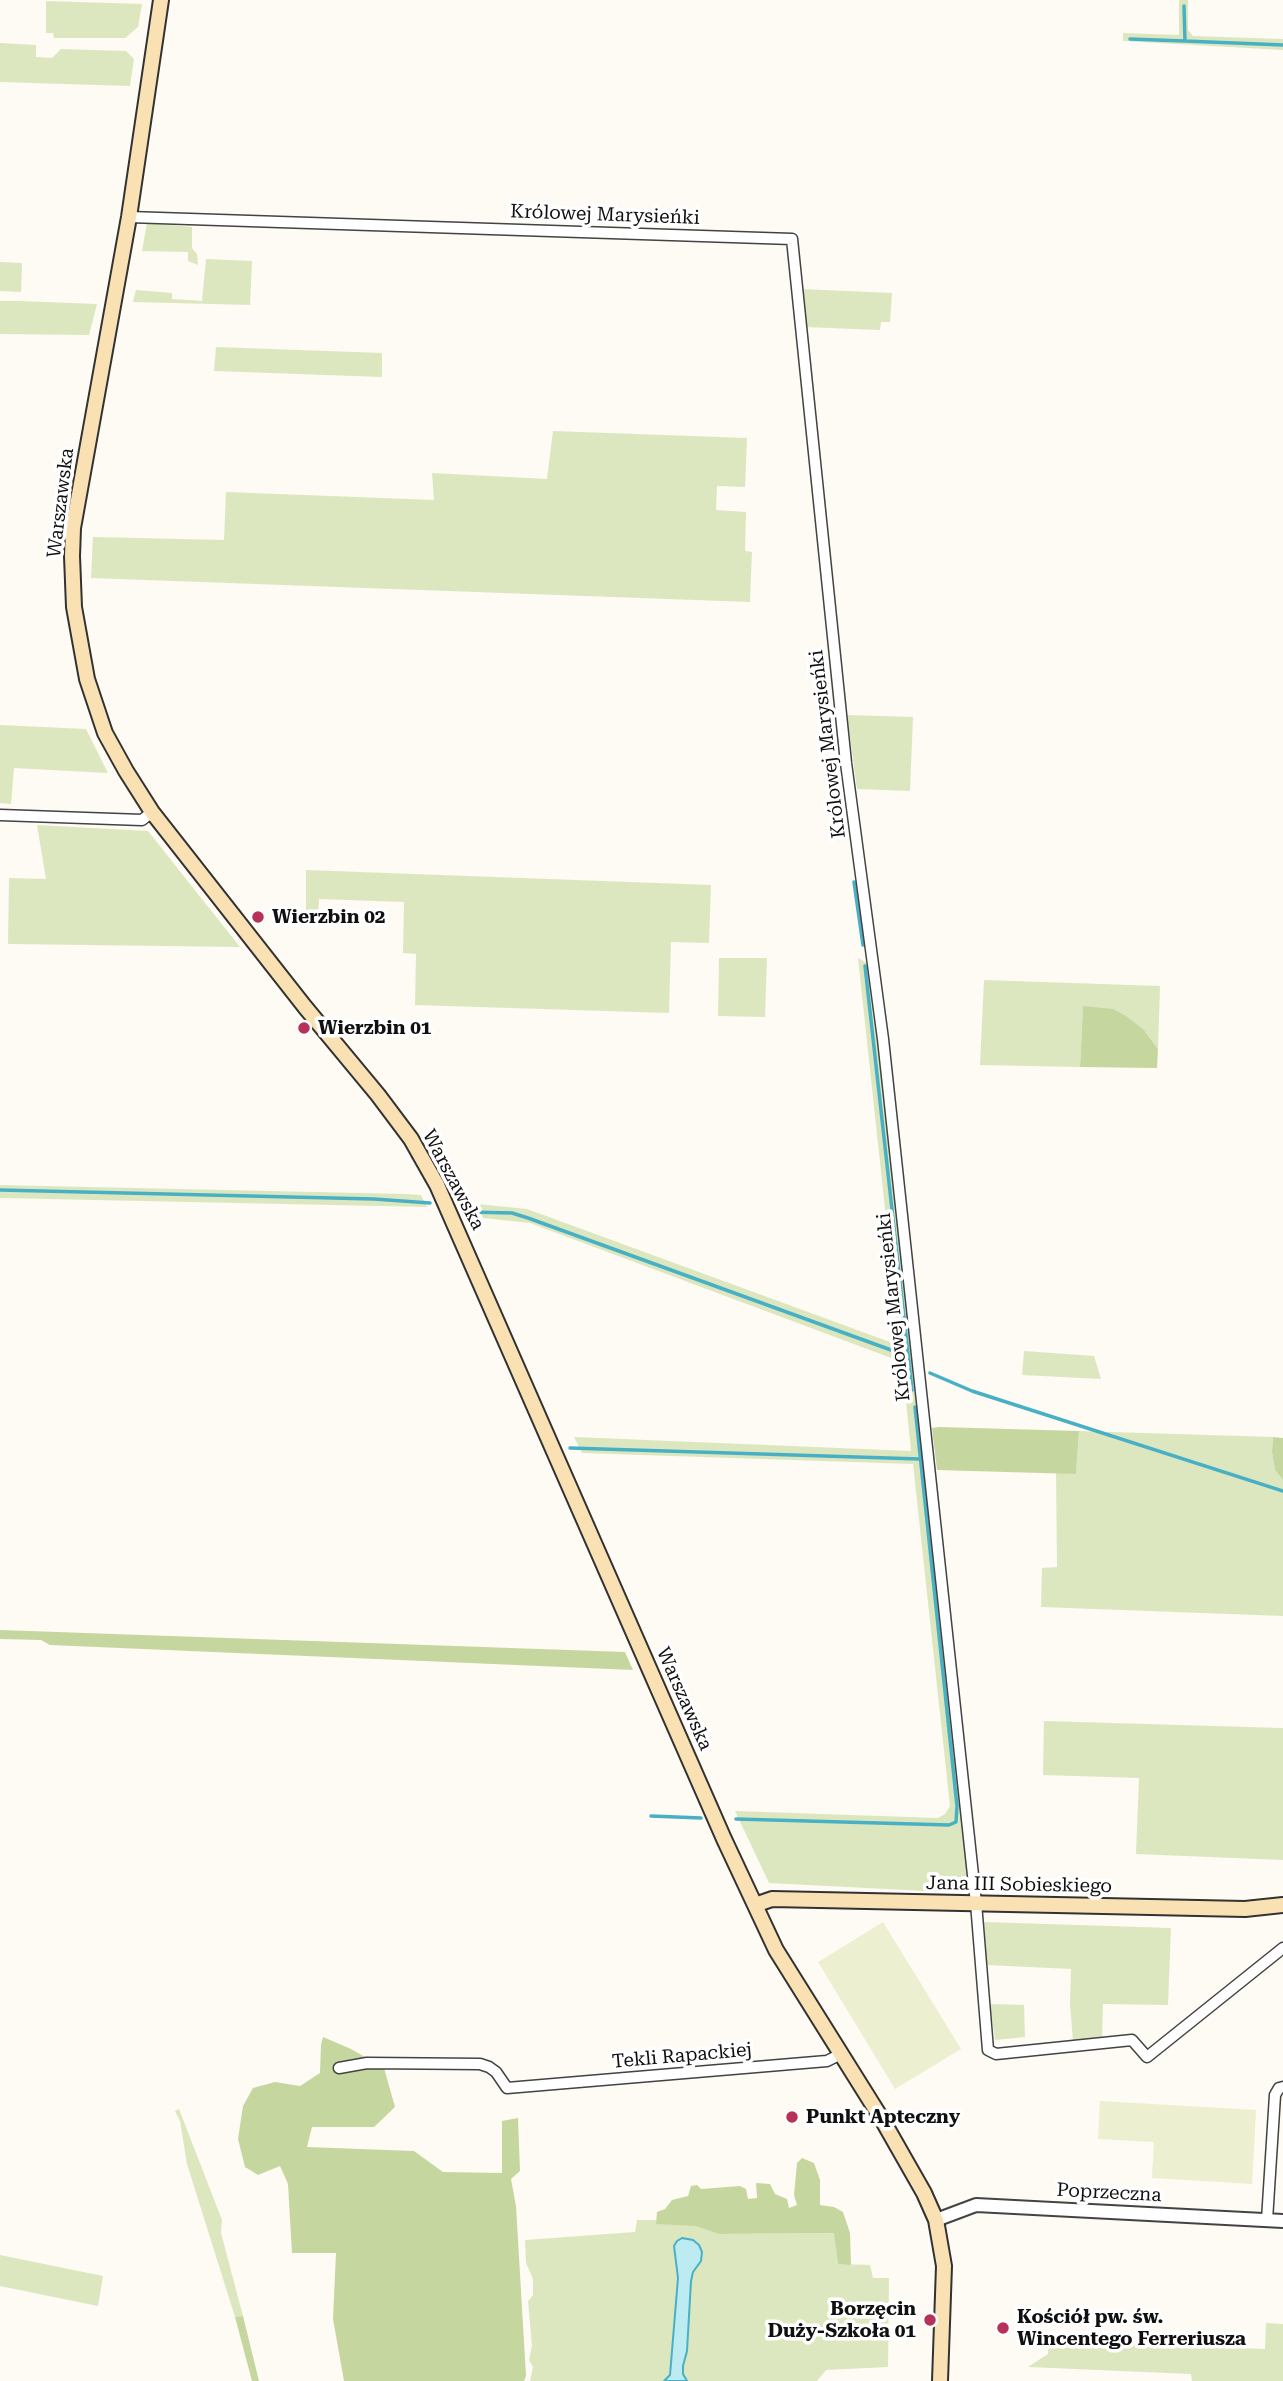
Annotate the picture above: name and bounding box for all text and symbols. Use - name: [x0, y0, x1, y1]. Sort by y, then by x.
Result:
- street label: Królowej Marysieńki: [510, 200, 700, 230]
- street label: Warszawska: [43, 447, 79, 559]
- street label: Królowej Marysieńki: [805, 649, 851, 839]
- place label: Wierzbin 02: [272, 906, 385, 928]
- marker: Wierzbin 02: [250, 909, 266, 925]
- place label: Wierzbin 01: [318, 1017, 431, 1039]
- marker: Wierzbin 01: [296, 1020, 312, 1036]
- street label: Warszawska: [417, 1126, 489, 1234]
- street label: Królowej Marysieńki: [873, 1212, 915, 1402]
- street label: Warszawska: [651, 1644, 717, 1754]
- street label: Jana III Sobieskiego: [926, 1872, 1112, 1898]
- street label: Tekli Rapackiej: [611, 2039, 753, 2073]
- place label: Punkt Apteczny: [806, 2106, 960, 2128]
- marker: Punkt Apteczny: [784, 2109, 800, 2125]
- street label: Poprzeczna: [1056, 2179, 1162, 2207]
- place label: Borzęcin Duży-Szkoła 01: [768, 2298, 916, 2342]
- place label: Kościół pw. św. Wincentego Ferreriusza: [1017, 2306, 1246, 2350]
- marker: Borzęcin Duży-Szkoła 01: [922, 2312, 938, 2328]
- marker: Kościół pw. św. Wincentego Ferreriusza: [995, 2320, 1011, 2336]

